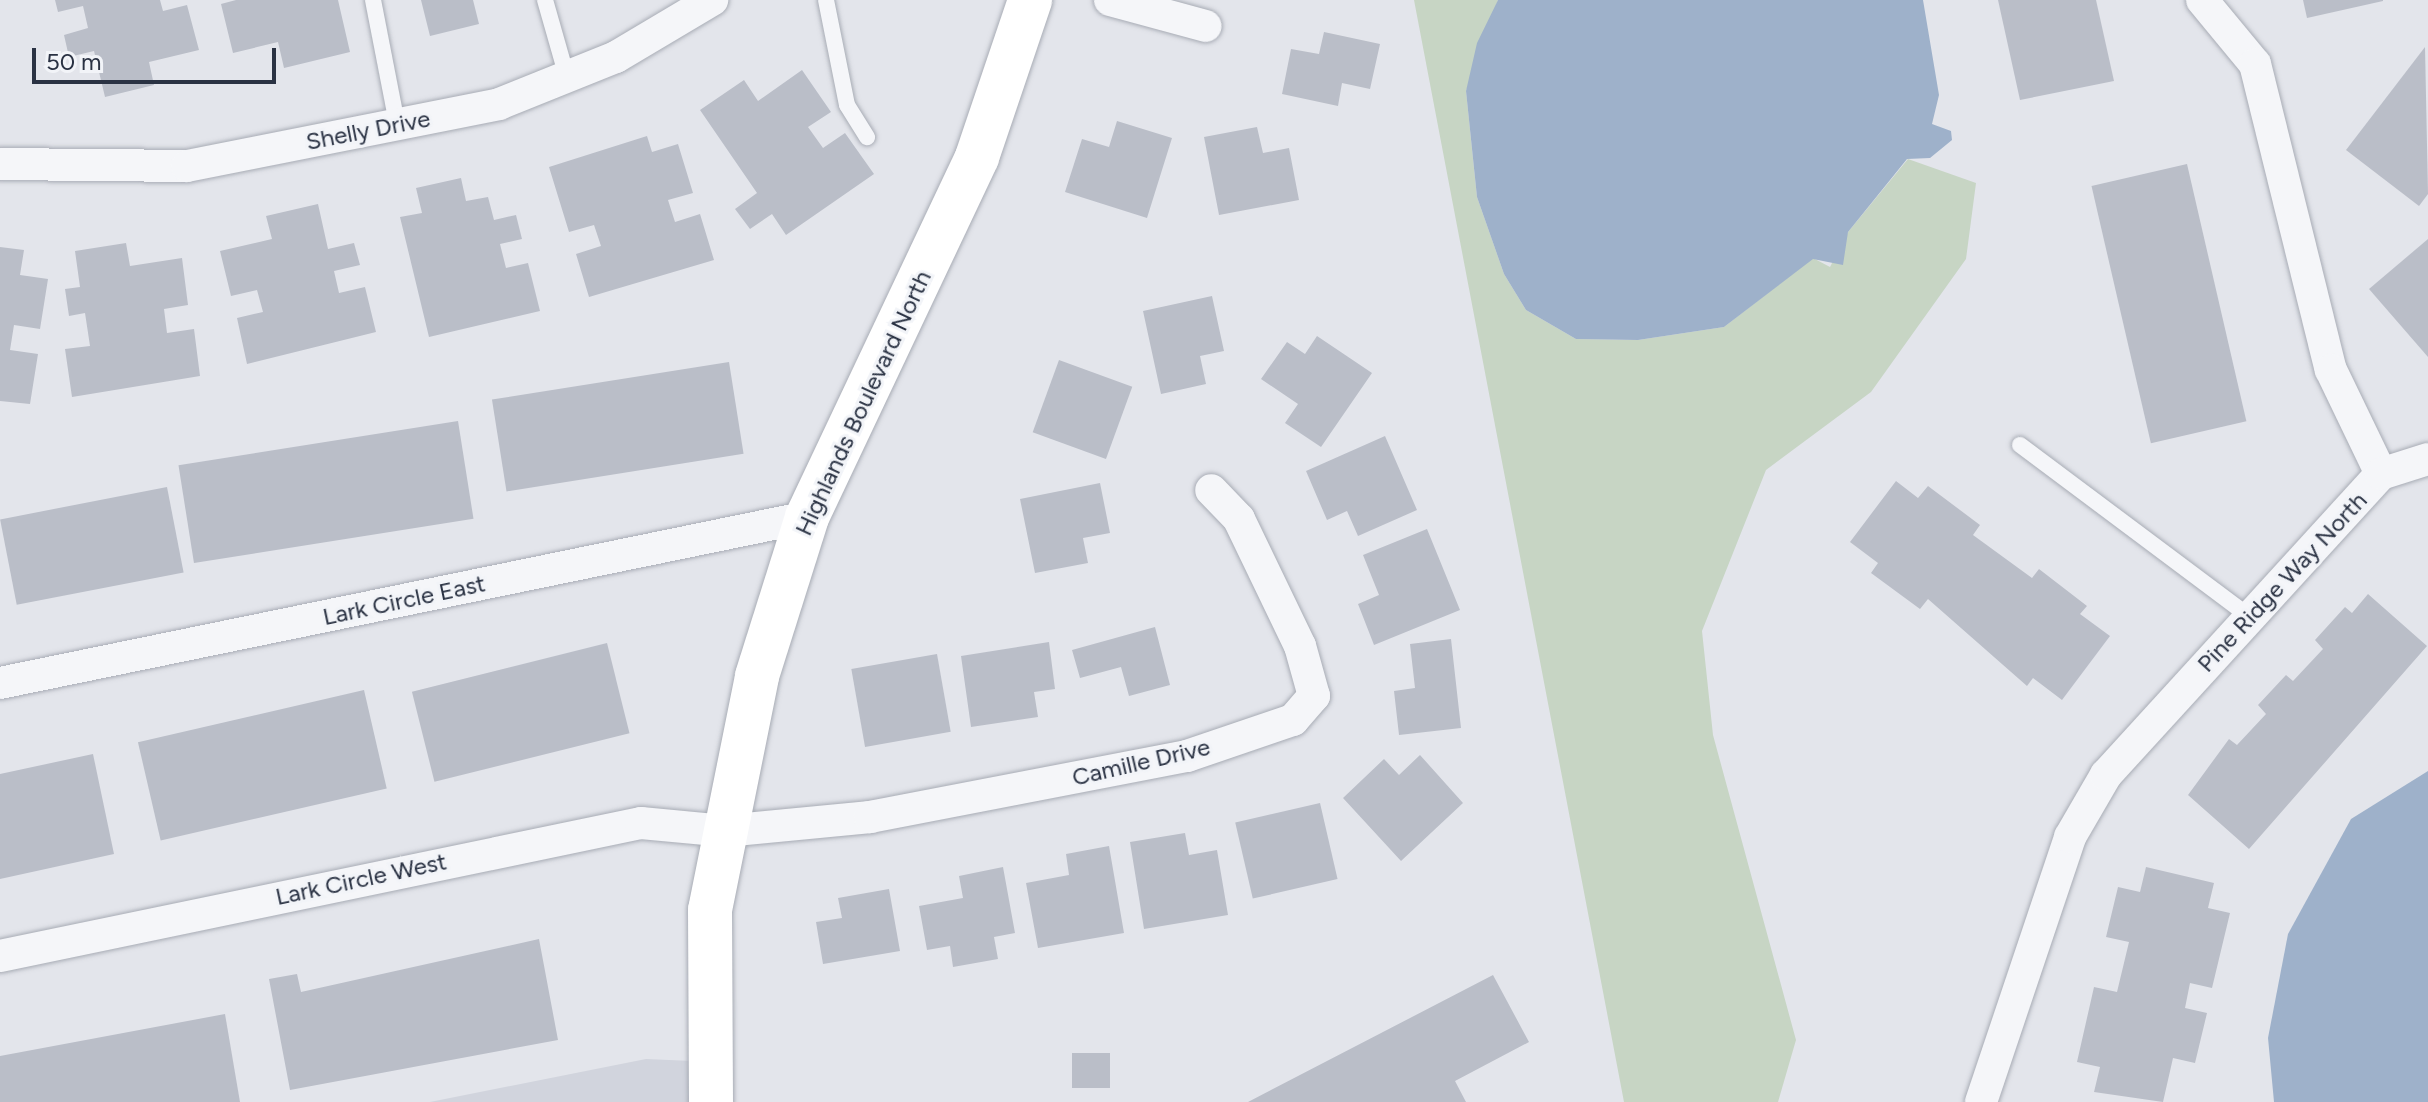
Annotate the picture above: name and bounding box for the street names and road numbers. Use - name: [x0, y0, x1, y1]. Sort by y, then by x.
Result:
- street label: Shelly Drive: [303, 104, 433, 156]
- street label: Highlands Boulevard North: [789, 266, 937, 540]
- street label: Pine Ridge Way North: [2191, 486, 2373, 678]
- street label: Lark Circle East: [320, 569, 488, 631]
- street label: Camille Drive: [1069, 732, 1213, 792]
- street label: Lark Circle West: [273, 847, 449, 911]

